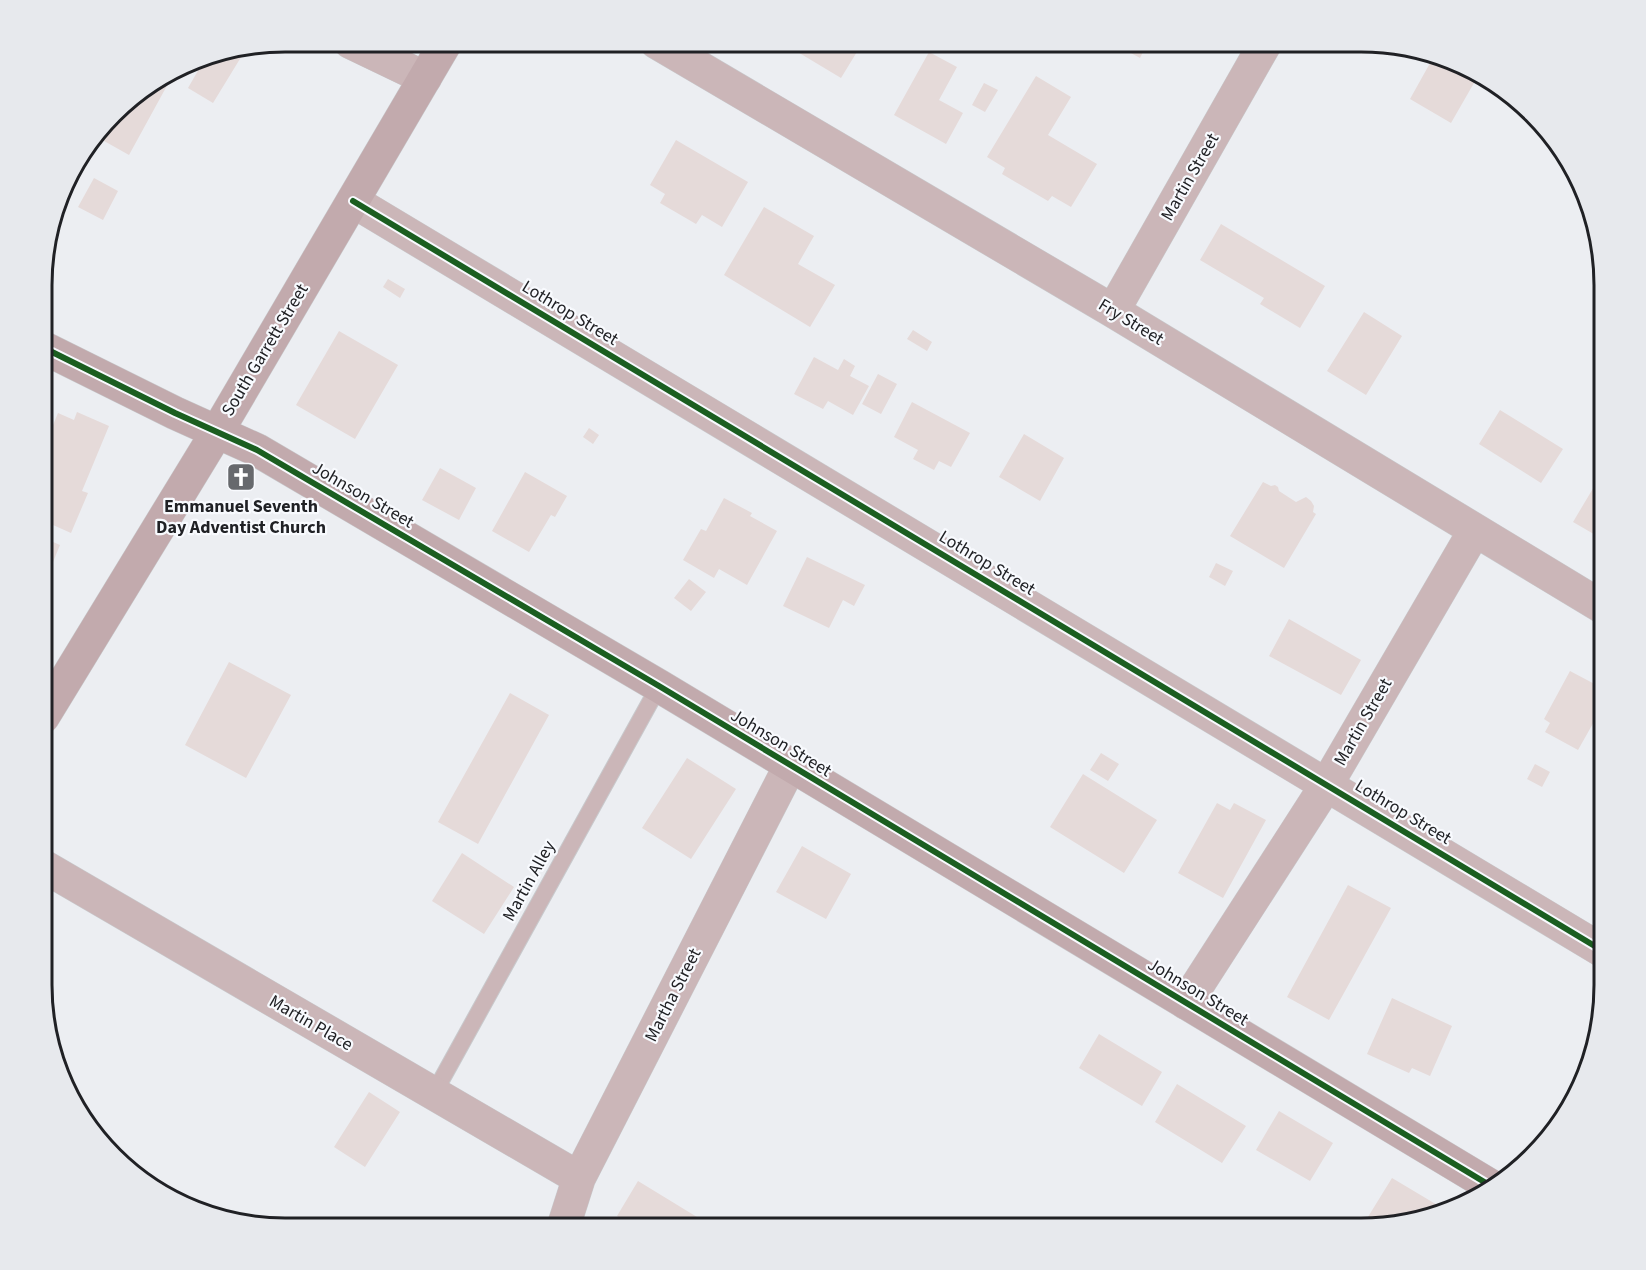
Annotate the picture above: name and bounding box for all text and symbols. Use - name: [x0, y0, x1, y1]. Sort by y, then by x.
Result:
- street label: Martin Street: [1155, 129, 1225, 225]
- street label: Lothrop Street: [517, 274, 623, 352]
- street label: South Garrett Street: [216, 279, 314, 421]
- street label: Fry Street: [1094, 293, 1168, 351]
- street label: Johnson Street: [307, 456, 419, 534]
- church icon: Emmanuel Seventh Day Adventist Church: [225, 461, 257, 493]
- place label: Emmanuel Seventh Day Adventist Church: [156, 494, 326, 540]
- street label: Lothrop Street: [934, 524, 1040, 602]
- street label: Martin Street: [1328, 674, 1398, 770]
- street label: Johnson Street: [726, 703, 836, 783]
- street label: Lothrop Street: [1350, 773, 1456, 851]
- street label: Martin Alley: [497, 836, 562, 926]
- street label: Martha Street: [639, 944, 707, 1046]
- street label: Johnson Street: [1143, 952, 1253, 1032]
- street label: Martin Place: [264, 989, 358, 1057]

